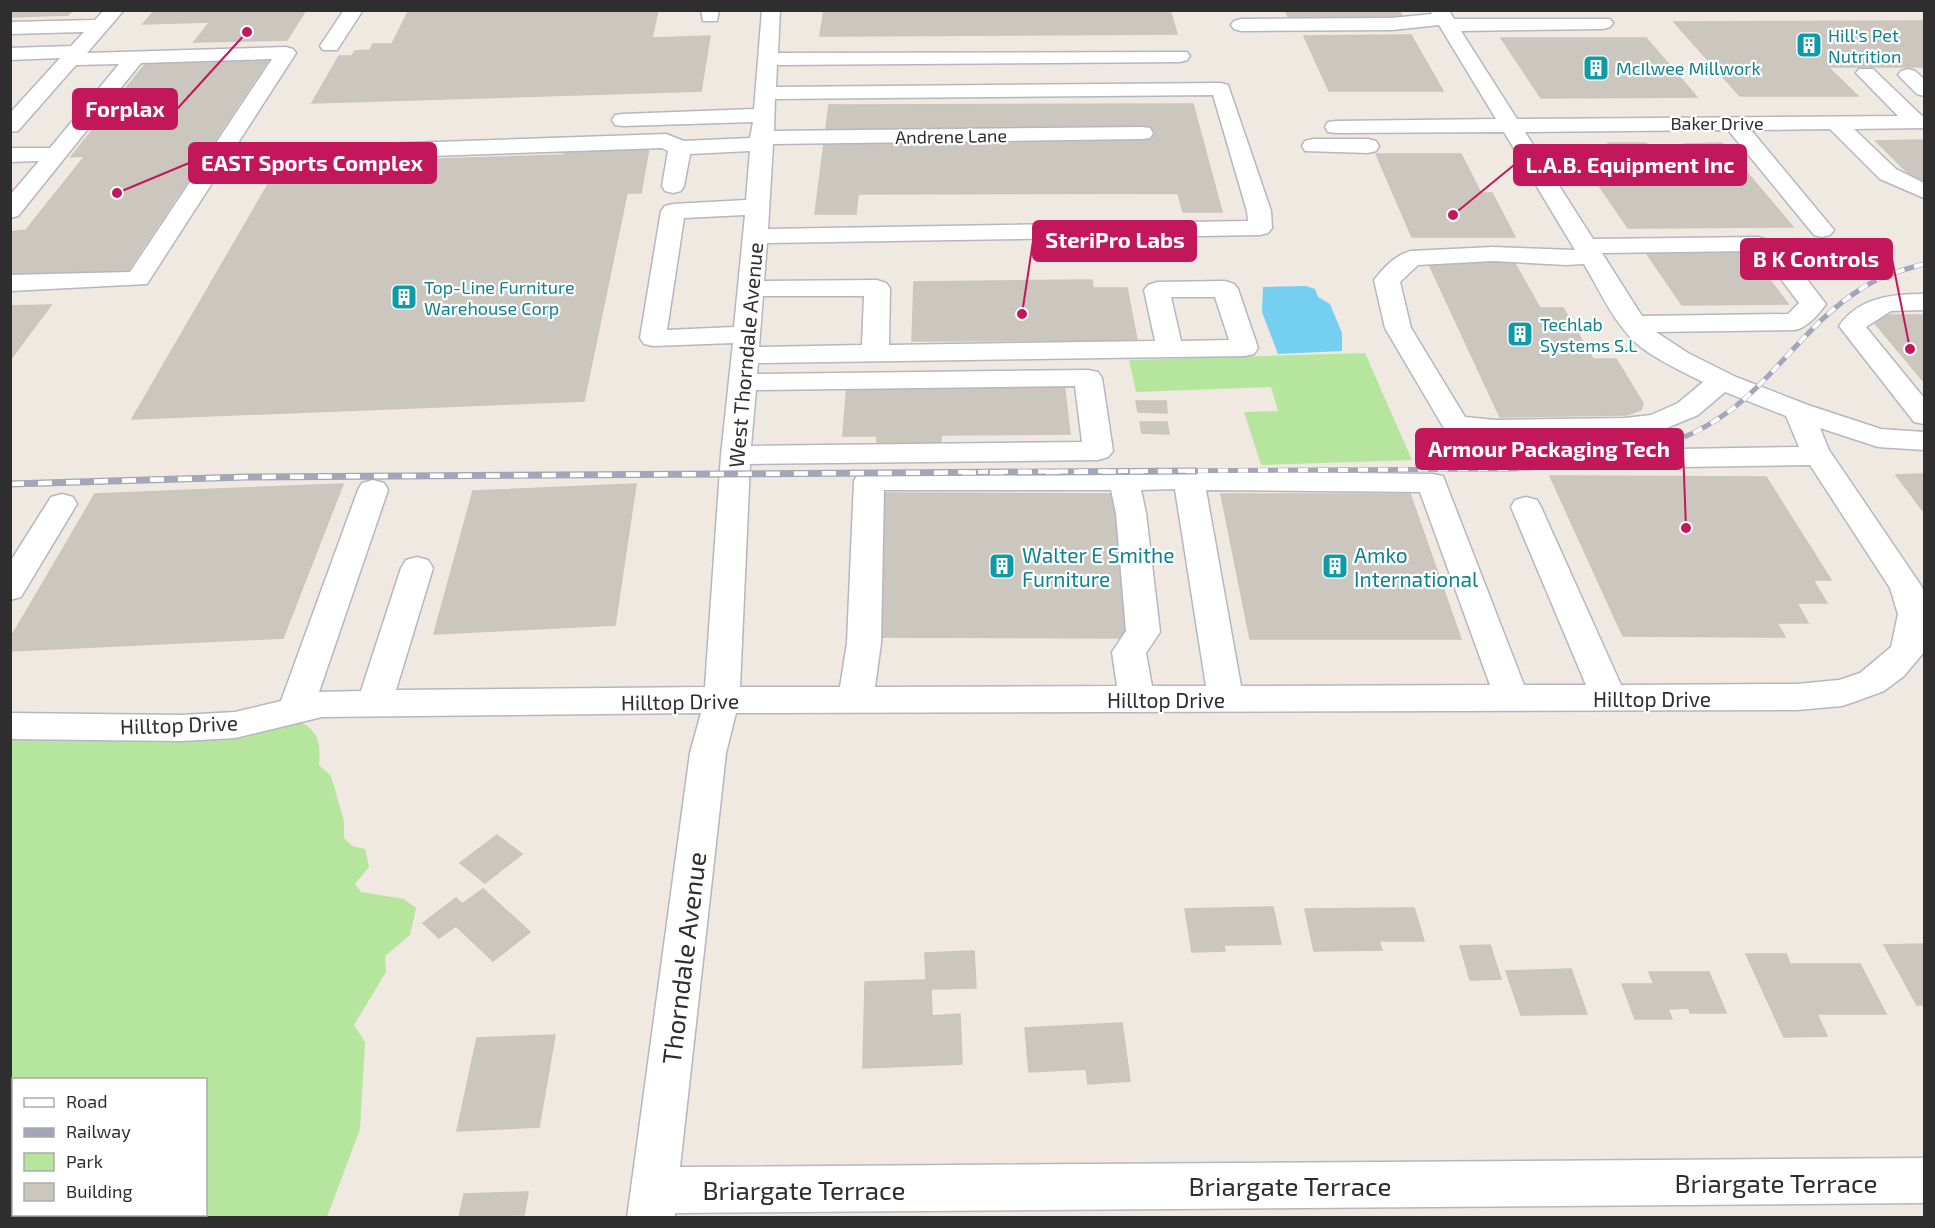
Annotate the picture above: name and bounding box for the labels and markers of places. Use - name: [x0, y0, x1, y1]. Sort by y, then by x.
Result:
- place label: Hill's Pet Nutrition: [1828, 24, 1902, 67]
- building icon: Hill's Pet Nutrition: [1794, 30, 1824, 60]
- building icon: McIlwee Millwork: [1581, 53, 1611, 83]
- place label: McIlwee Millwork: [1616, 57, 1761, 79]
- callout: Forplax: [73, 89, 177, 129]
- callout: EAST Sports Complex: [189, 143, 436, 183]
- callout: L.A.B. Equipment Inc: [1514, 145, 1746, 185]
- callout: SteriPro Labs: [1033, 221, 1196, 261]
- callout: B K Controls: [1741, 239, 1892, 279]
- place label: Top-Line Furniture Warehouse Corp: [424, 276, 575, 319]
- building icon: Top-Line Furniture Warehouse Corp: [389, 282, 419, 312]
- place label: Techlab Systems S.L: [1540, 313, 1638, 356]
- building icon: Techlab Systems S.L: [1505, 319, 1535, 349]
- callout: Armour Packaging Tech: [1416, 429, 1683, 469]
- place label: Walter E Smithe Furniture: [1022, 542, 1175, 591]
- place label: Amko International: [1354, 542, 1479, 591]
- building icon: Walter E Smithe Furniture: [987, 551, 1017, 581]
- building icon: Amko International: [1320, 551, 1350, 581]

